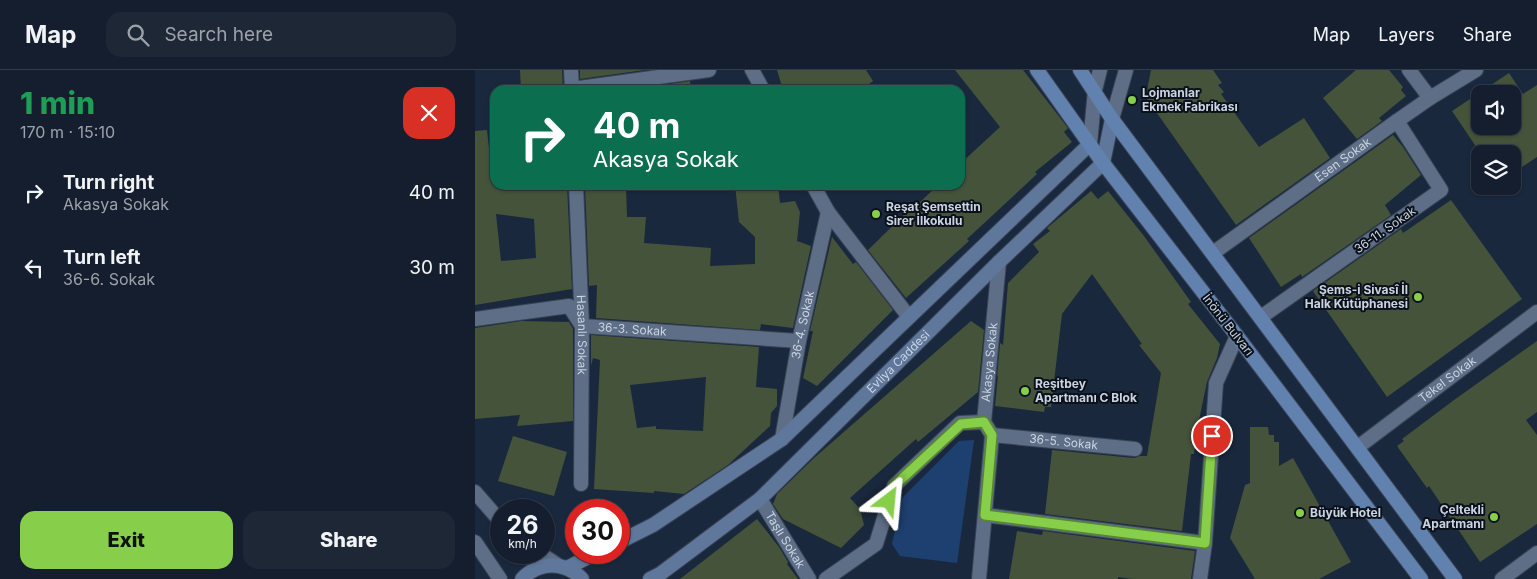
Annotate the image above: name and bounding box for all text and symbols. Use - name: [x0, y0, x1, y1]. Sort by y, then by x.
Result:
- search box: [106, 12, 456, 57]
- text: Map: [25, 20, 76, 49]
- icon: search: [124, 21, 152, 49]
- text: Search here: [164, 23, 273, 46]
- text: Map: [1313, 24, 1350, 45]
- text: Layers: [1378, 24, 1435, 45]
- text: Share: [1463, 24, 1512, 45]
- text: 1 min: [20, 85, 95, 121]
- place label: Lojmanlar Ekmek Fabrikası: [1142, 85, 1238, 114]
- map controls: [1471, 85, 1521, 195]
- button: sound: [1471, 85, 1521, 135]
- button: close: [403, 87, 455, 139]
- marker: Lojmanlar Ekmek Fabrikası: [1126, 94, 1138, 106]
- text: 40 m: [593, 104, 681, 146]
- icon: right: [510, 105, 575, 170]
- text: 170 m · 15:10: [20, 122, 115, 142]
- street label: Esen Sokak: [1312, 134, 1374, 185]
- button: layers: [1471, 145, 1521, 195]
- text: Akasya Sokak: [593, 146, 739, 172]
- text: Turn right: [63, 171, 154, 194]
- icon: right: [20, 179, 48, 207]
- text: 40 m: [409, 181, 455, 204]
- text: Akasya Sokak: [63, 194, 169, 214]
- place label: Reşat Şemsettin Sirer İlkokulu: [886, 199, 981, 228]
- street label: 36-11. Sokak: [1351, 203, 1419, 256]
- marker: Reşat Şemsettin Sirer İlkokulu: [870, 208, 882, 220]
- text: Turn left: [63, 246, 141, 269]
- icon: left: [20, 254, 48, 282]
- text: 30 m: [409, 256, 455, 279]
- text: 36-6. Sokak: [63, 269, 155, 289]
- place label: Şems-i Sivasî İl Halk Kütüphanesi: [1305, 282, 1408, 311]
- street label: 36-4. Sokak: [788, 289, 817, 360]
- street label: İnönü Bulvarı: [1200, 291, 1257, 358]
- marker: Şems-i Sivasî İl Halk Kütüphanesi: [1412, 291, 1424, 303]
- street label: Hasanlı Sokak: [574, 295, 590, 375]
- street label: 36-3. Sokak: [597, 319, 668, 339]
- street label: Akasya Sokak: [978, 321, 1000, 403]
- street label: Evliya Caddesi: [863, 327, 933, 396]
- street label: Tekel Sokak: [1415, 352, 1479, 406]
- place label: Reşitbey Apartmanı C Blok: [1035, 376, 1137, 405]
- marker: Reşitbey Apartmanı C Blok: [1019, 385, 1031, 397]
- pin: [1191, 415, 1233, 457]
- icon: arrive: [1198, 422, 1226, 450]
- street label: 36-5. Sokak: [1029, 431, 1099, 452]
- position arrow: [862, 474, 914, 526]
- speed limit sign: 30: [565, 499, 630, 564]
- place label: Çeltekli Apartmanı: [1422, 502, 1484, 531]
- place label: Büyük Hotel: [1310, 505, 1381, 520]
- marker: Büyük Hotel: [1294, 507, 1306, 519]
- street label: Taşlı Sokak: [762, 508, 809, 571]
- text: 26: [507, 510, 538, 540]
- button: Exit: [20, 511, 233, 569]
- button: Share: [243, 511, 455, 569]
- marker: Çeltekli Apartmanı: [1488, 511, 1500, 523]
- text: km/h: [508, 536, 537, 551]

